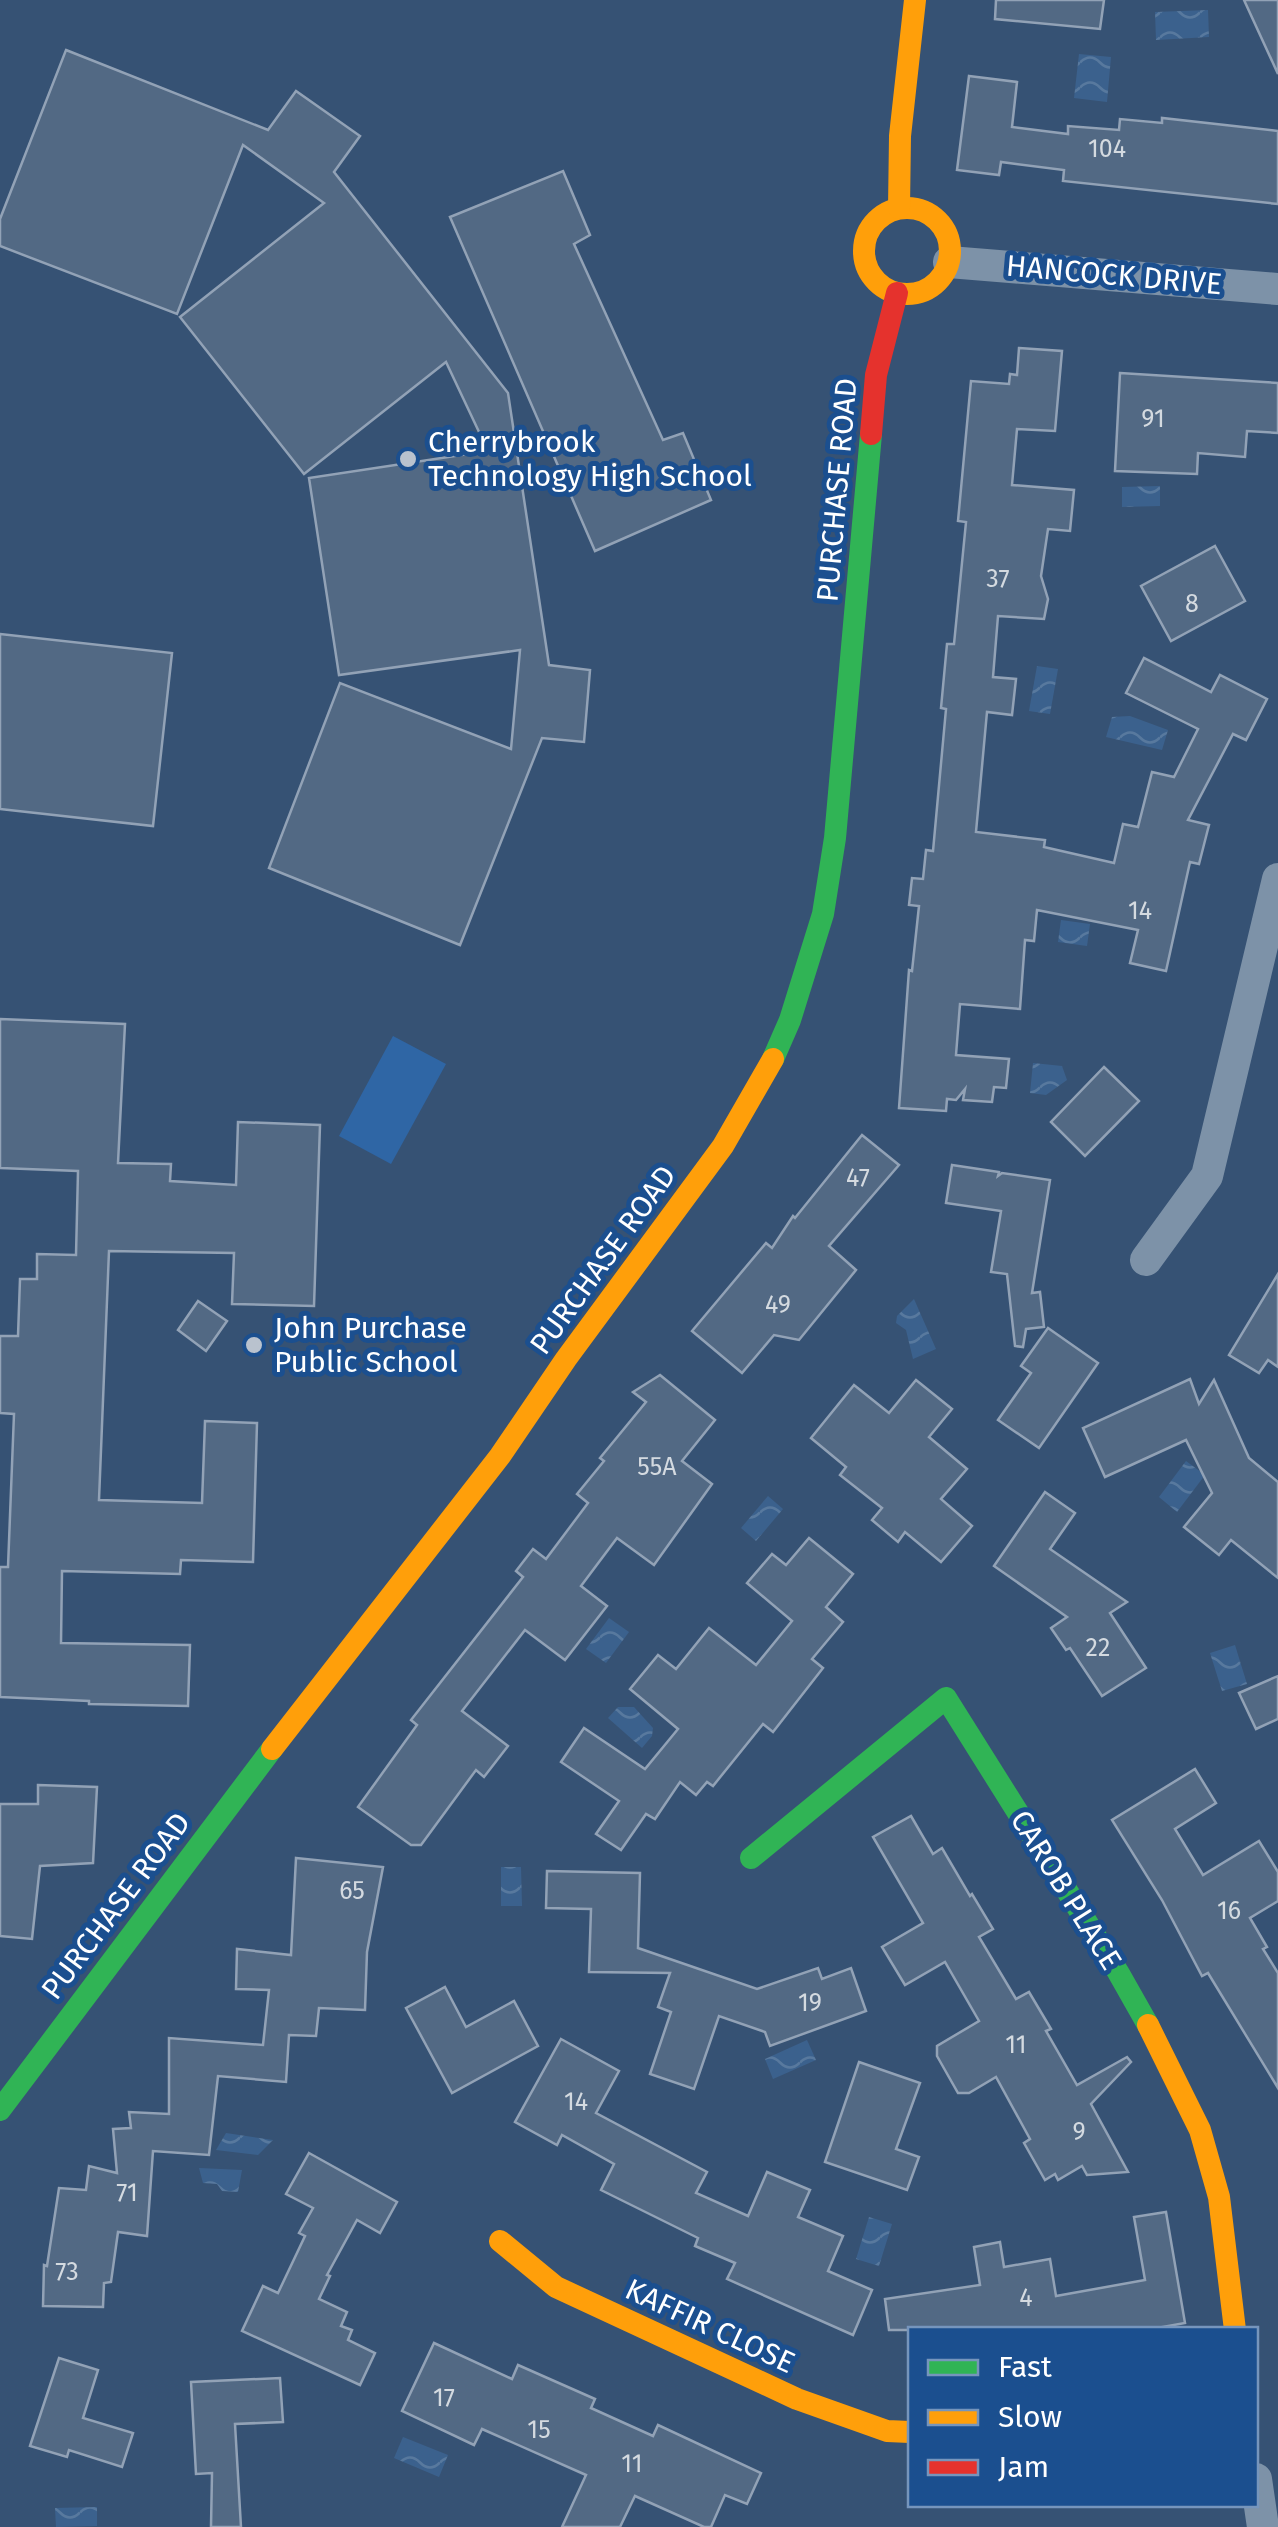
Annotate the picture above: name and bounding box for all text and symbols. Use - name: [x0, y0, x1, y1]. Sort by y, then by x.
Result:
- house number: 104: [1088, 134, 1126, 164]
- street label: HANCOCK DRIVE: [1005, 248, 1223, 302]
- street label: PURCHASE ROAD: [809, 376, 865, 604]
- house number: 91: [1141, 404, 1165, 434]
- place label: Cherrybrook Technology High School: [428, 424, 752, 494]
- marker: Cherrybrook Technology High School: [397, 448, 419, 470]
- house number: 37: [986, 564, 1010, 594]
- house number: 8: [1185, 589, 1199, 619]
- house number: 14: [1128, 896, 1152, 926]
- street label: PURCHASE ROAD: [522, 1159, 684, 1361]
- house number: 47: [846, 1163, 870, 1193]
- house number: 49: [765, 1290, 791, 1320]
- place label: John Purchase Public School: [274, 1310, 467, 1380]
- marker: John Purchase Public School: [243, 1334, 265, 1356]
- house number: 55A: [637, 1452, 677, 1482]
- house number: 22: [1086, 1633, 1110, 1663]
- street label: CAROB PLACE: [1003, 1804, 1129, 1976]
- street label: PURCHASE ROAD: [34, 1805, 198, 2007]
- house number: 65: [339, 1876, 365, 1906]
- house number: 16: [1217, 1896, 1241, 1926]
- house number: 19: [798, 1988, 822, 2018]
- house number: 11: [1005, 2030, 1027, 2060]
- house number: 14: [564, 2087, 588, 2117]
- house number: 9: [1072, 2117, 1086, 2147]
- house number: 71: [116, 2178, 138, 2208]
- house number: 73: [55, 2257, 79, 2287]
- street label: KAFFIR CLOSE: [620, 2271, 800, 2381]
- house number: 4: [1019, 2283, 1033, 2313]
- legend: [908, 2327, 1258, 2507]
- text: Fast: [998, 2349, 1052, 2385]
- house number: 17: [433, 2383, 455, 2413]
- text: Slow: [998, 2399, 1062, 2435]
- house number: 15: [527, 2415, 551, 2445]
- house number: 11: [621, 2449, 643, 2479]
- text: Jam: [998, 2449, 1049, 2485]

